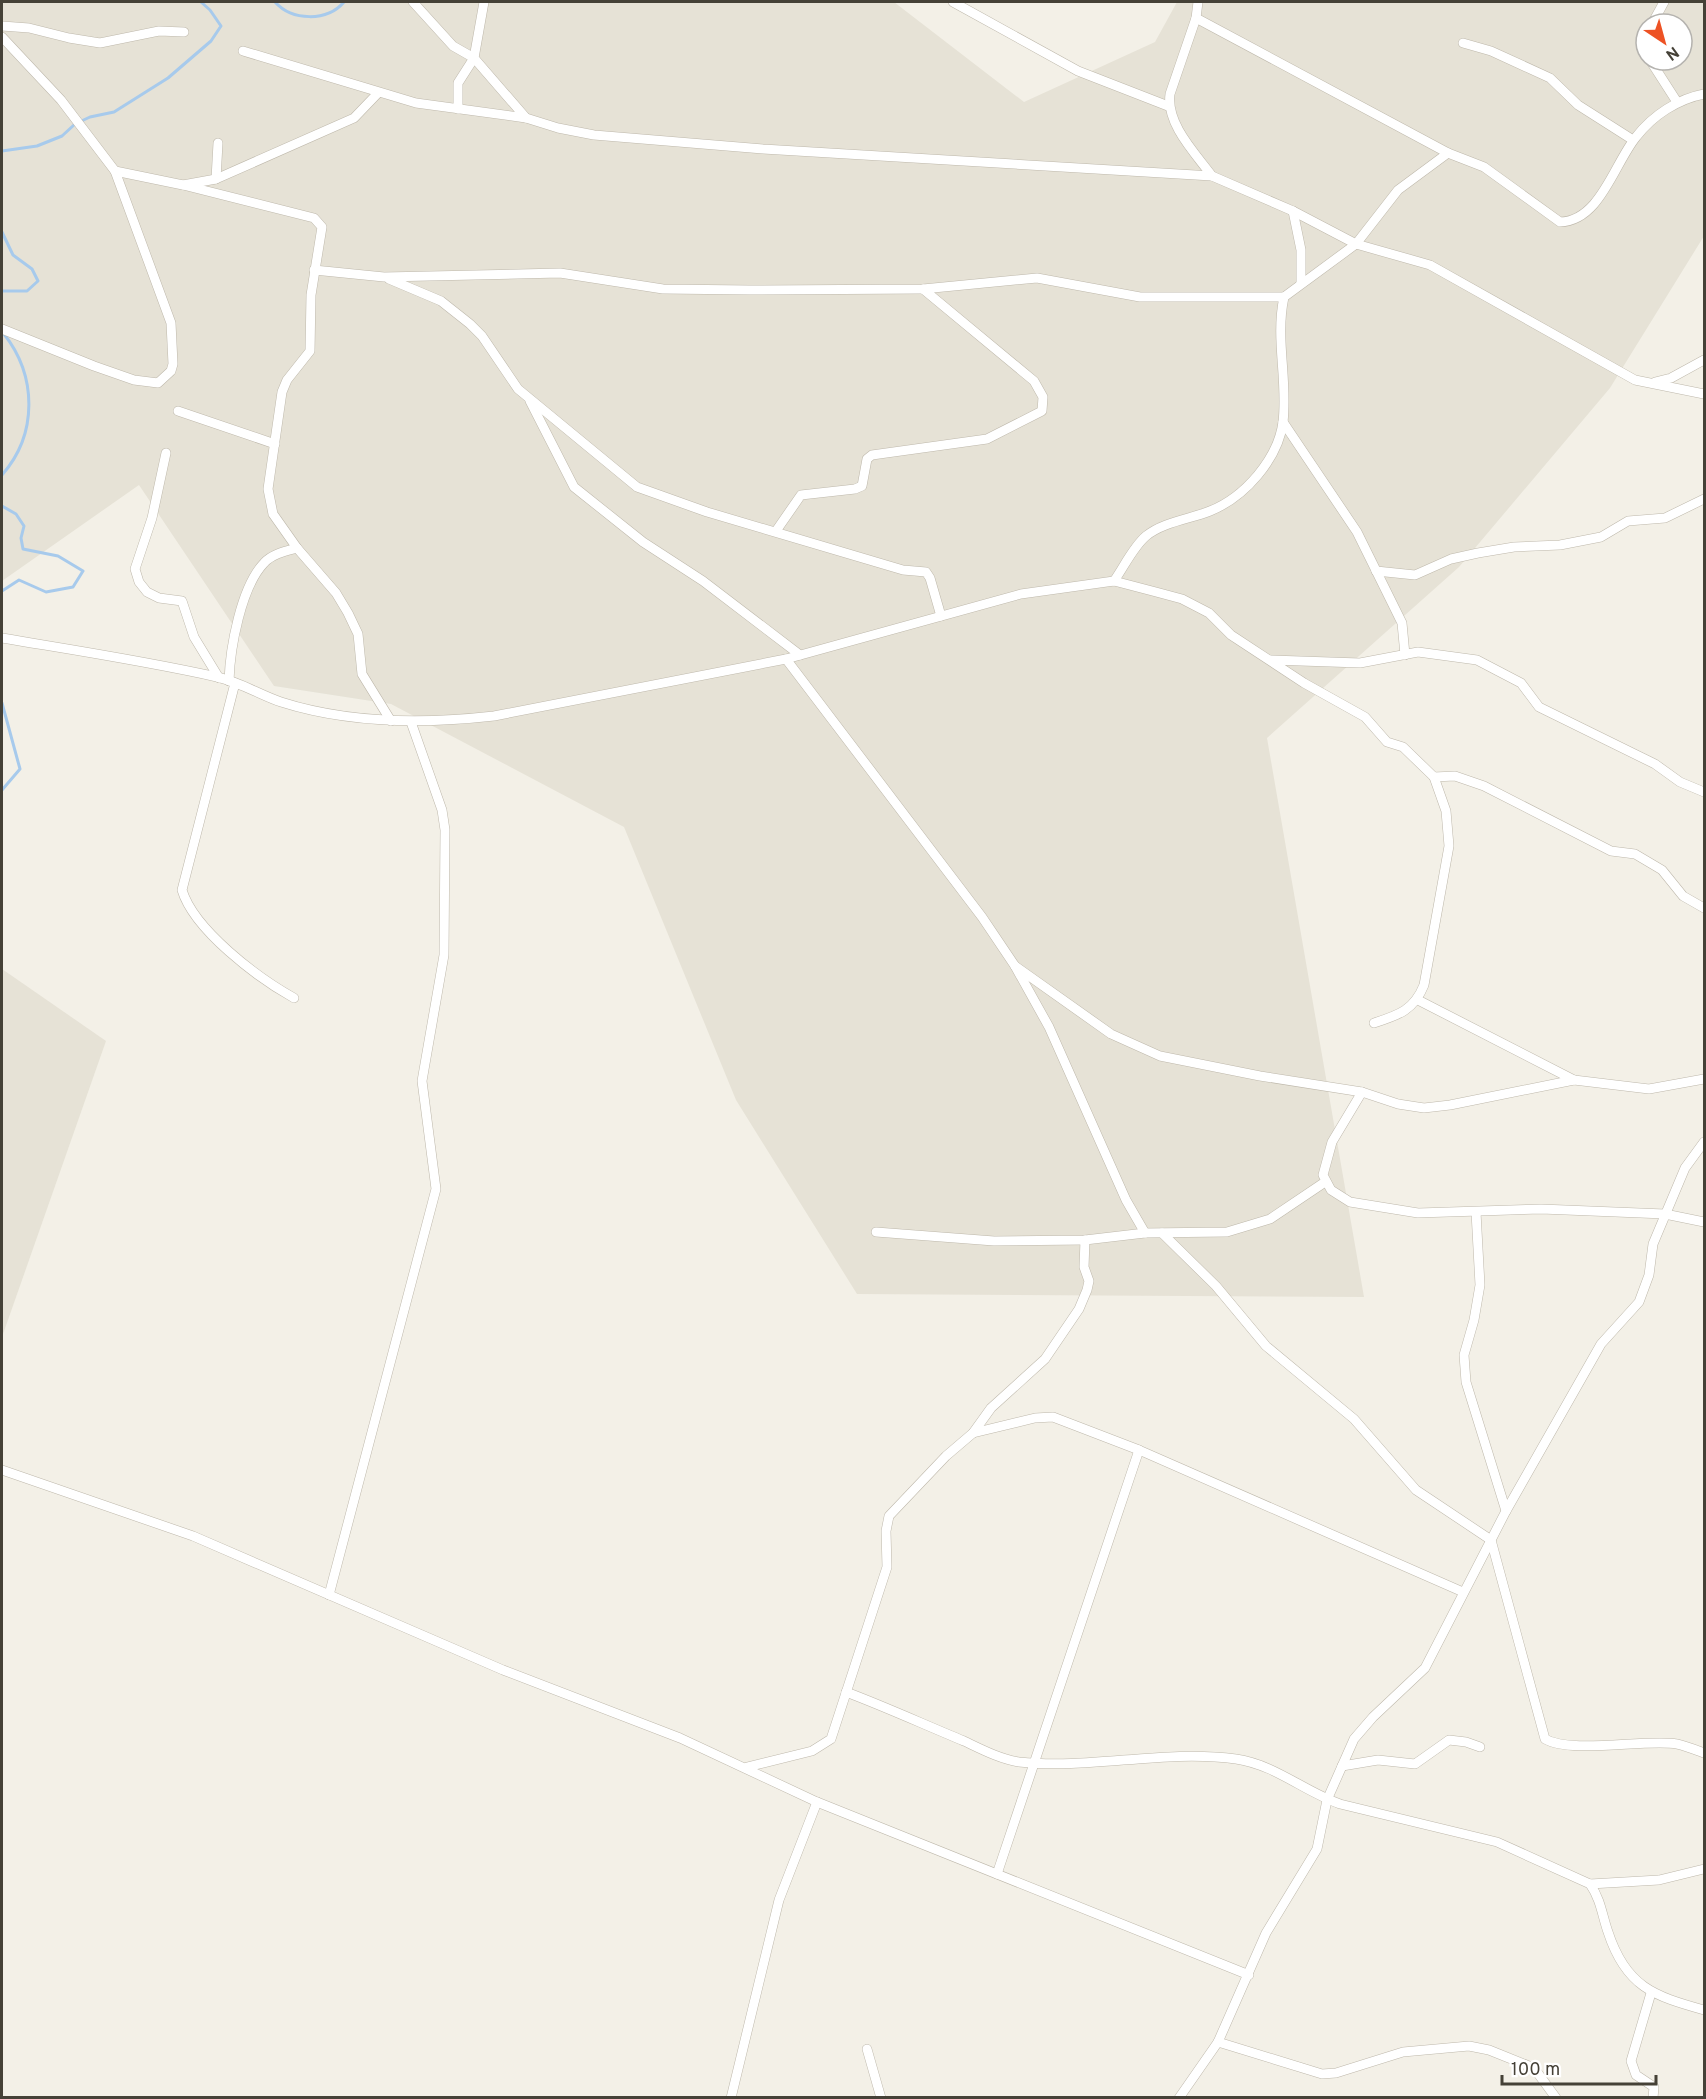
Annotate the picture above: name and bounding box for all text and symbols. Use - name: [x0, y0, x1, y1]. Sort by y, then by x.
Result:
- north arrow: [1634, 12, 1694, 72]
- text: N: [1661, 41, 1682, 64]
- scale bar: [1502, 2048, 1656, 2086]
- text: 100 m: [1511, 2059, 1560, 2082]

